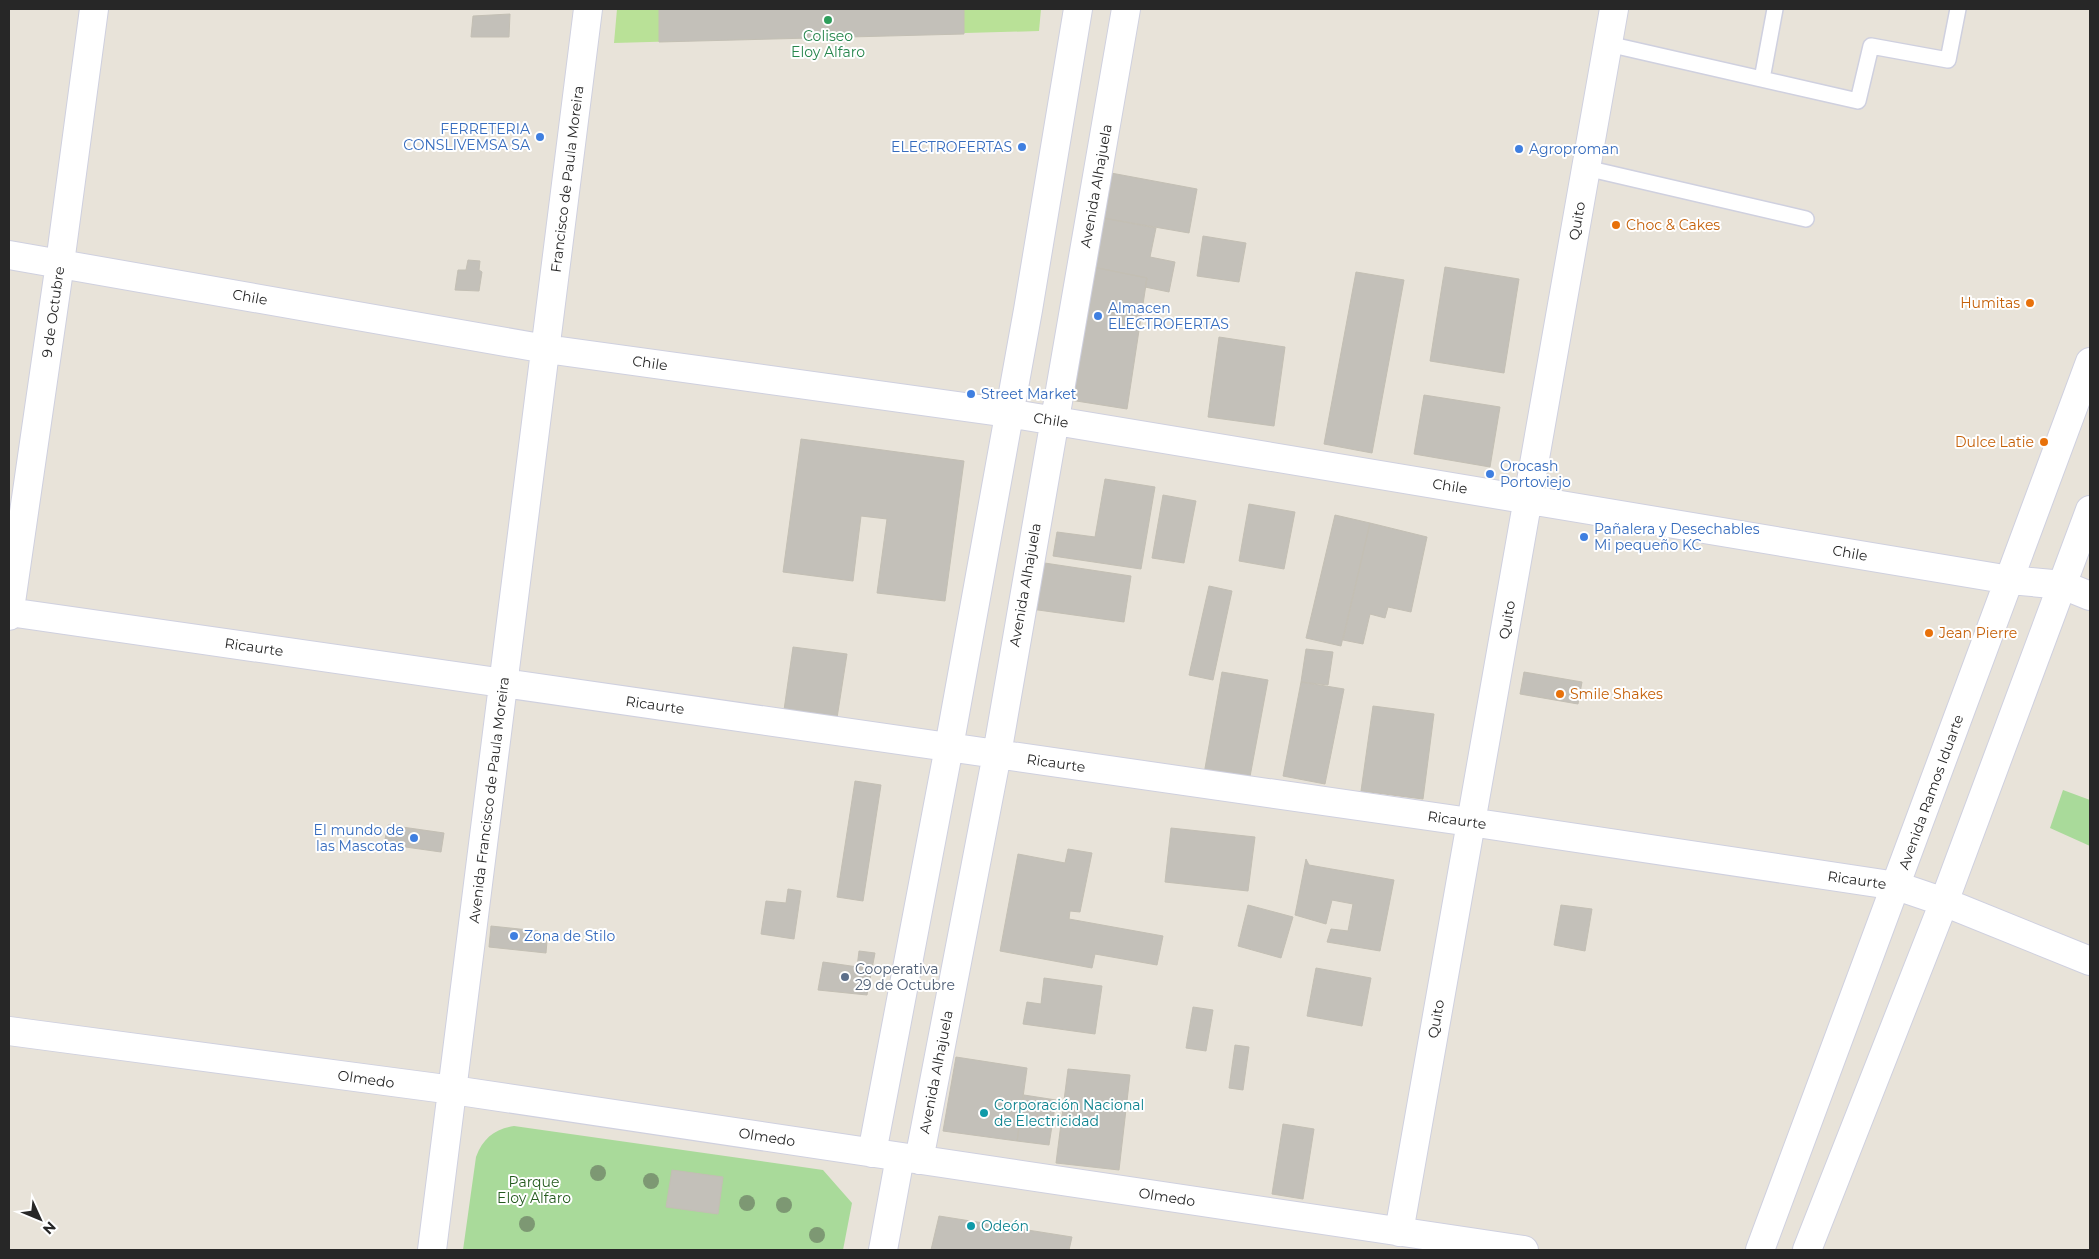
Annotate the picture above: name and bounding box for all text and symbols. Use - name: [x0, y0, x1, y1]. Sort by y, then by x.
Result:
- marker: Coliseo Eloy Alfaro: [822, 14, 834, 26]
- place label: Coliseo Eloy Alfaro: [791, 27, 865, 61]
- street label: Francisco de Paula Moreira: [547, 85, 587, 273]
- place label: FERRETERIA CONSLIVEMSA SA: [403, 120, 531, 154]
- street label: Avenida Alhajuela: [1076, 123, 1116, 249]
- marker: FERRETERIA CONSLIVEMSA SA: [534, 131, 546, 143]
- place label: ELECTROFERTAS: [891, 138, 1012, 156]
- place label: Agroproman: [1529, 140, 1619, 158]
- marker: ELECTROFERTAS: [1016, 141, 1028, 153]
- marker: Agroproman: [1513, 143, 1525, 155]
- street label: Quito: [1565, 200, 1589, 242]
- place label: Choc & Cakes: [1626, 216, 1720, 234]
- marker: Choc & Cakes: [1610, 219, 1622, 231]
- street label: 9 de Octubre: [38, 265, 68, 359]
- street label: Chile: [231, 285, 269, 309]
- place label: Humitas: [1960, 294, 2020, 312]
- marker: Humitas: [2024, 297, 2036, 309]
- place label: Almacen ELECTROFERTAS: [1108, 299, 1229, 333]
- marker: Almacen ELECTROFERTAS: [1092, 310, 1104, 322]
- street label: Chile: [631, 352, 669, 374]
- place label: Street Market: [981, 385, 1077, 403]
- marker: Street Market: [965, 388, 977, 400]
- street label: Chile: [1032, 408, 1070, 432]
- place label: Dulce Latie: [1955, 433, 2034, 451]
- marker: Dulce Latie: [2038, 436, 2050, 448]
- place label: Orocash Portoviejo: [1500, 457, 1571, 491]
- marker: Orocash Portoviejo: [1484, 468, 1496, 480]
- street label: Chile: [1431, 474, 1469, 498]
- place label: Pañalera y Desechables Mi pequeño KC: [1594, 520, 1760, 554]
- street label: Avenida Alhajuela: [1005, 522, 1045, 648]
- marker: Pañalera y Desechables Mi pequeño KC: [1578, 531, 1590, 543]
- street label: Chile: [1831, 541, 1869, 565]
- street label: Quito: [1495, 599, 1519, 641]
- place label: Jean Pierre: [1938, 624, 2017, 642]
- marker: Jean Pierre: [1923, 627, 1935, 639]
- street label: Ricaurte: [223, 634, 285, 660]
- street label: Avenida Francisco de Paula Moreira: [465, 676, 513, 924]
- place label: Smile Shakes: [1570, 685, 1663, 703]
- marker: Smile Shakes: [1554, 688, 1566, 700]
- street label: Ricaurte: [624, 692, 686, 718]
- street label: Avenida Ramos Iduarte: [1895, 712, 1967, 872]
- street label: Ricaurte: [1025, 750, 1087, 776]
- street label: Ricaurte: [1426, 807, 1488, 833]
- place label: El mundo de las Mascotas: [314, 821, 404, 855]
- marker: El mundo de las Mascotas: [408, 832, 420, 844]
- street label: Ricaurte: [1826, 867, 1888, 893]
- place label: Zona de Stilo: [524, 927, 616, 945]
- marker: Zona de Stilo: [508, 930, 520, 942]
- place label: Cooperativa 29 de Octubre: [855, 960, 955, 994]
- marker: Cooperativa 29 de Octubre: [839, 971, 851, 983]
- street label: Quito: [1424, 998, 1448, 1040]
- street label: Avenida Alhajuela: [915, 1009, 957, 1135]
- street label: Olmedo: [336, 1066, 396, 1092]
- place label: Corporación Nacional de Electricidad: [994, 1096, 1144, 1130]
- marker: Corporación Nacional de Electricidad: [978, 1107, 990, 1119]
- street label: Olmedo: [737, 1124, 797, 1150]
- park label: Parque Eloy Alfaro: [497, 1173, 571, 1207]
- street label: Olmedo: [1137, 1184, 1197, 1210]
- north arrow: [15, 1194, 65, 1244]
- place label: Odeón: [981, 1217, 1029, 1235]
- text: N: [39, 1218, 60, 1238]
- marker: Odeón: [965, 1220, 977, 1232]

